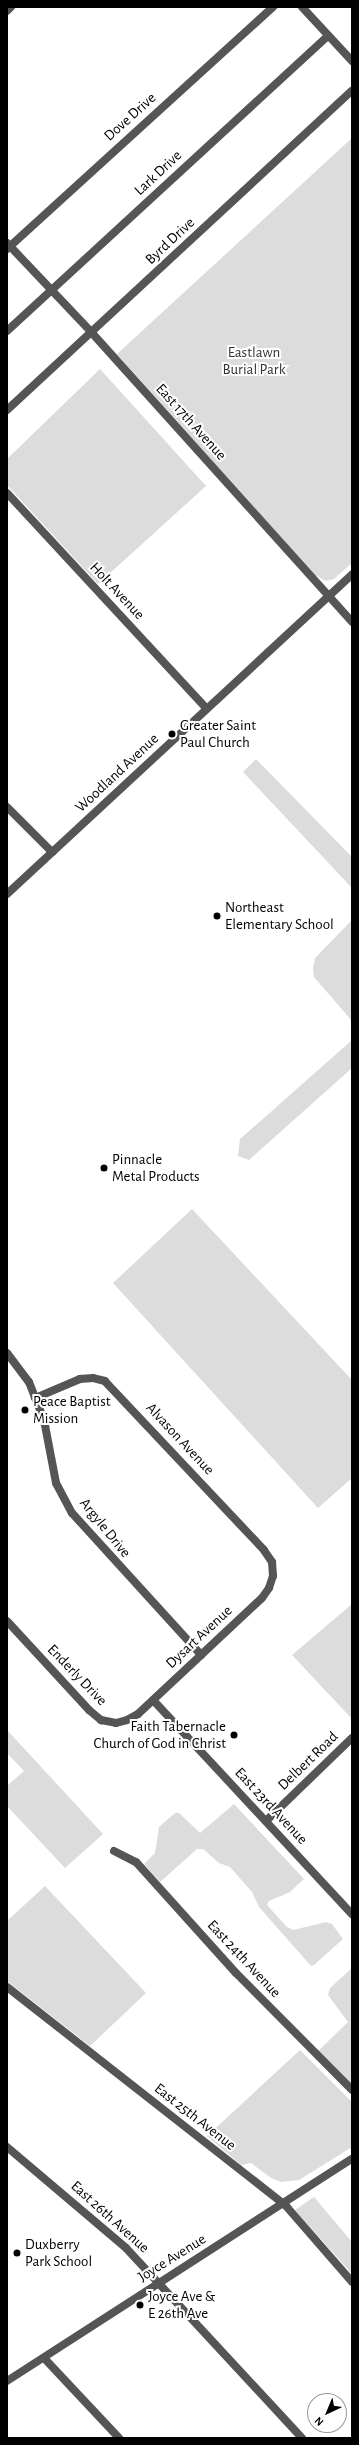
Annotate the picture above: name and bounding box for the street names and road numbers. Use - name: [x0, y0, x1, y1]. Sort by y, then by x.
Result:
- street label: Dove Drive: [100, 89, 160, 145]
- street label: Lark Drive: [131, 147, 185, 199]
- street label: Byrd Drive: [142, 214, 198, 268]
- street label: East 17th Avenue: [152, 380, 230, 464]
- street label: Holt Avenue: [86, 559, 148, 623]
- street label: Woodland Avenue: [72, 730, 162, 816]
- street label: Alvason Avenue: [142, 1399, 218, 1479]
- street label: Argyle Drive: [76, 1495, 134, 1561]
- street label: Dysart Avenue: [162, 1602, 236, 1672]
- street label: Enderly Drive: [43, 1641, 111, 1709]
- street label: Delbert Road: [274, 1728, 342, 1794]
- street label: East 23rd Avenue: [231, 1764, 311, 1848]
- street label: East 24th Avenue: [203, 1916, 285, 2002]
- street label: East 25th Avenue: [151, 2080, 239, 2154]
- street label: East 26th Avenue: [67, 2177, 153, 2257]
- street label: Joyce Avenue: [135, 2230, 209, 2286]

